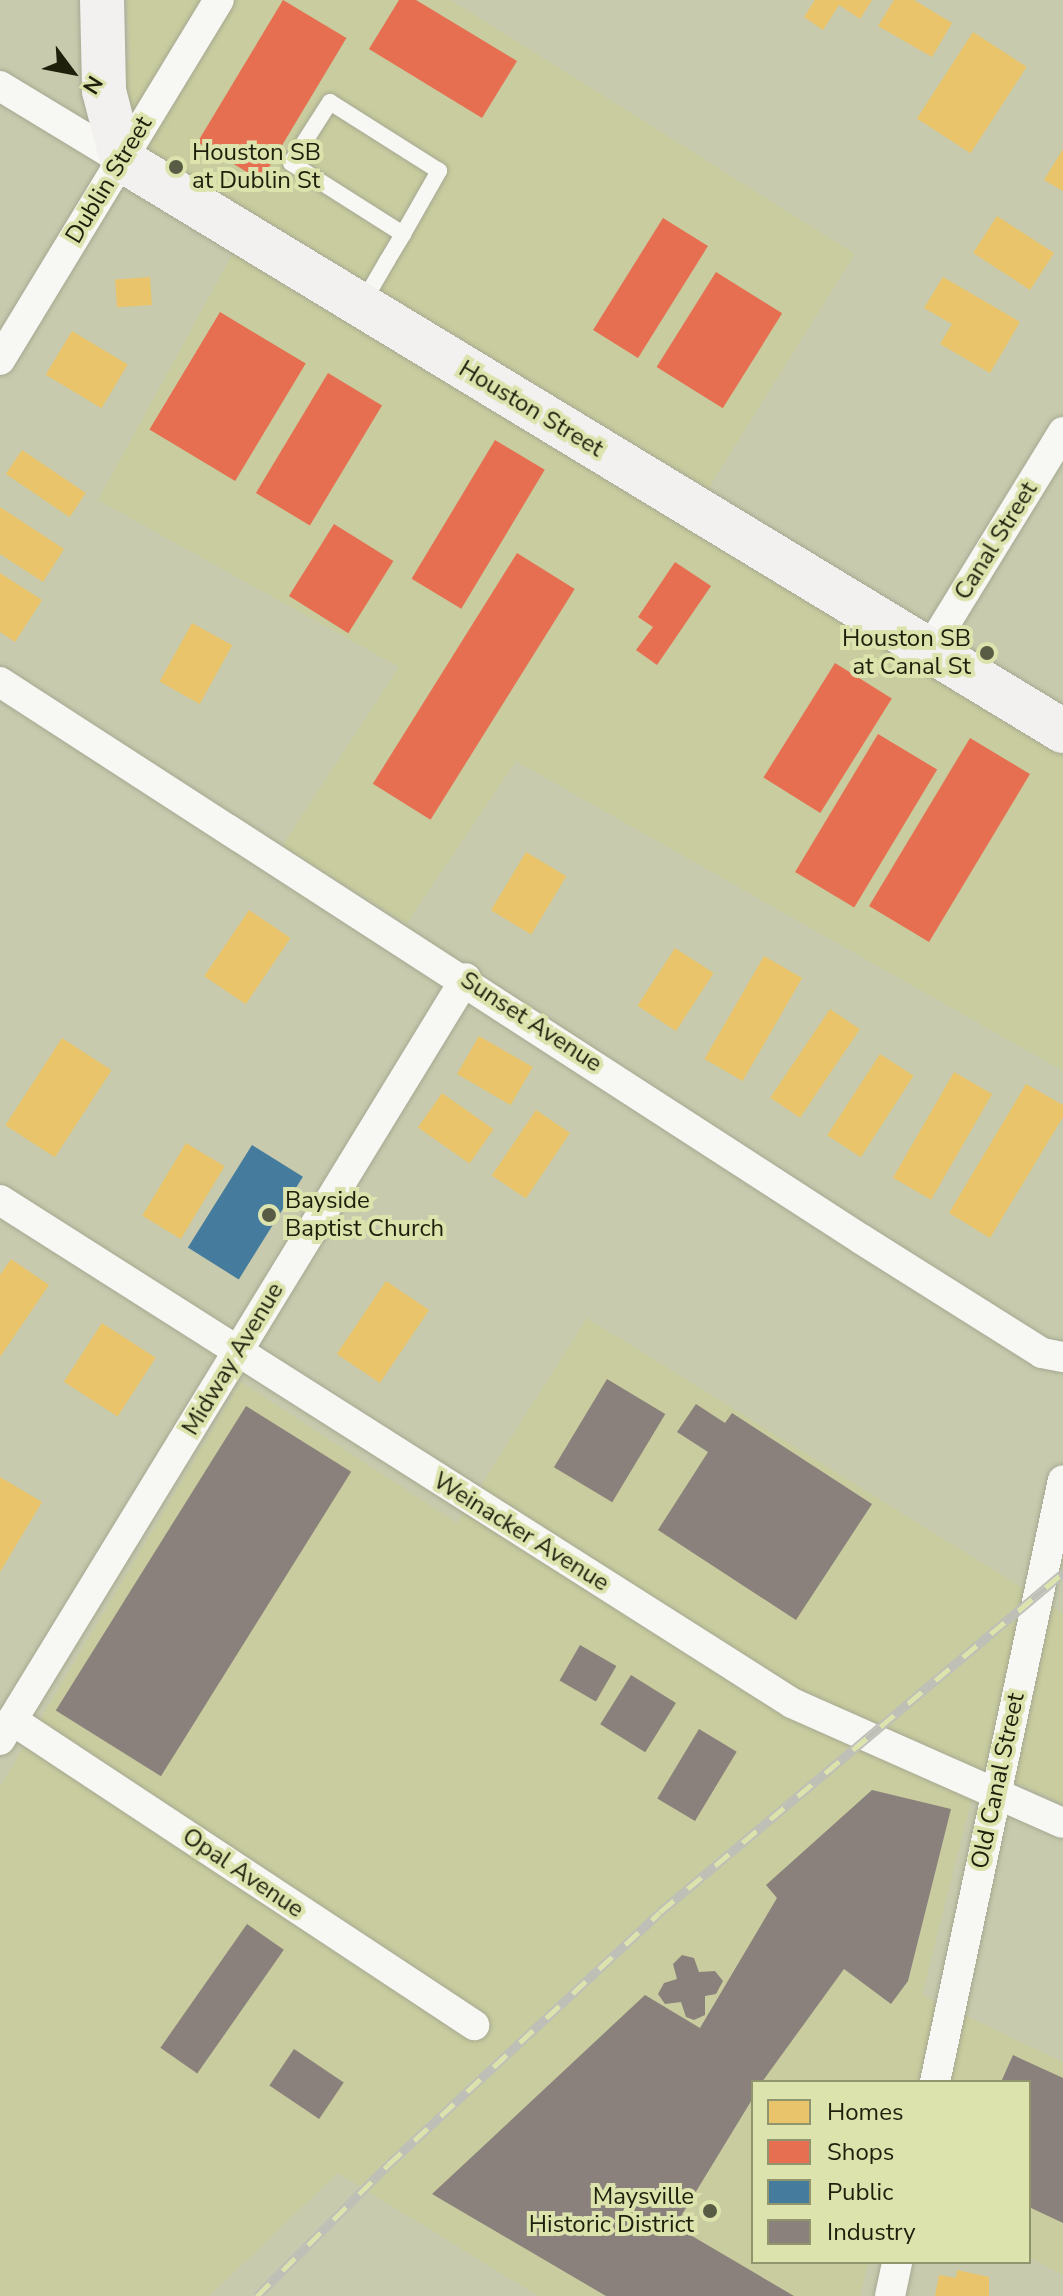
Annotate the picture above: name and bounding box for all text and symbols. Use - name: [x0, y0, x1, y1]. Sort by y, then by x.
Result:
- north arrow: [32, 32, 112, 112]
- text: N: [75, 70, 109, 100]
- street label: Dublin Street: [60, 111, 158, 249]
- place label: Houston SB at Dublin St: [192, 139, 321, 195]
- marker: Houston SB at Dublin St: [167, 158, 185, 176]
- street label: Houston Street: [454, 355, 608, 463]
- street label: Canal Street: [948, 477, 1044, 605]
- place label: Houston SB at Canal St: [842, 625, 971, 681]
- marker: Houston SB at Canal St: [978, 644, 996, 662]
- street label: Sunset Avenue: [455, 966, 607, 1078]
- place label: Bayside Baptist Church: [285, 1187, 444, 1243]
- marker: Bayside Baptist Church: [260, 1206, 278, 1224]
- street label: Midway Avenue: [176, 1278, 290, 1440]
- street label: Weinacker Avenue: [428, 1466, 614, 1598]
- street label: Old Canal Street: [965, 1690, 1031, 1872]
- street label: Opal Avenue: [177, 1822, 309, 1924]
- legend: [751, 2080, 1031, 2264]
- text: Homes: [827, 2096, 903, 2128]
- text: Shops: [827, 2136, 894, 2168]
- text: Public: [827, 2176, 893, 2208]
- place label: Maysville Historic District: [529, 2183, 694, 2239]
- marker: Maysville Historic District: [701, 2202, 719, 2220]
- text: Industry: [827, 2216, 916, 2248]

